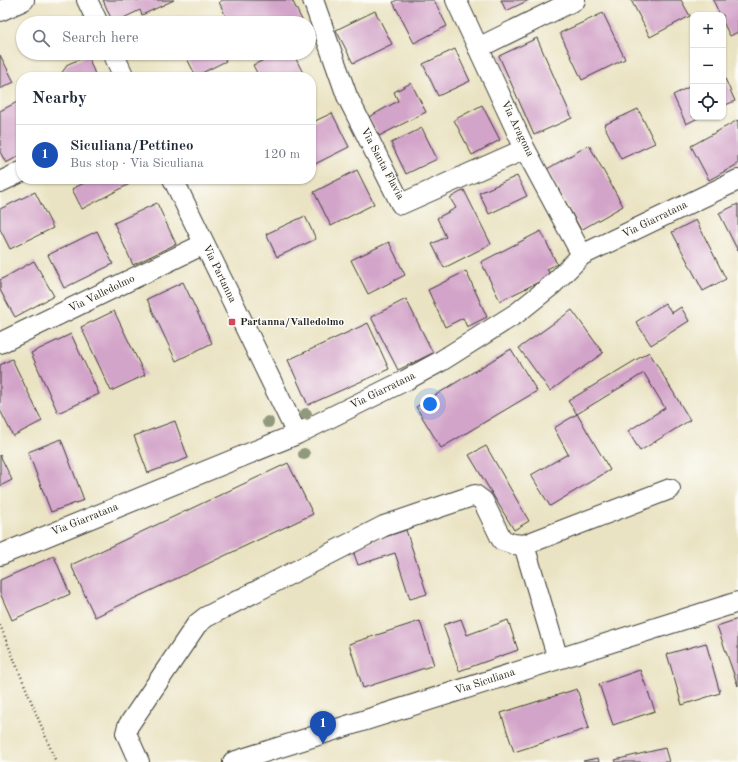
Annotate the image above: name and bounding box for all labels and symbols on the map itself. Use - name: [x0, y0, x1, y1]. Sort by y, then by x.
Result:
- street label: Via Aragona: [499, 99, 535, 159]
- street label: Via Santa Flavia: [358, 126, 406, 202]
- street label: Via Giarratana: [621, 199, 690, 240]
- street label: Via Partanna: [200, 243, 238, 305]
- street label: Via Valledolmo: [67, 273, 137, 315]
- marker: Partanna/Valledolmo: [227, 317, 237, 327]
- place label: Partanna/Valledolmo: [240, 317, 345, 328]
- street label: Via Giarratana: [349, 370, 418, 411]
- your location: [420, 394, 440, 414]
- street label: Via Giarratana: [50, 501, 120, 538]
- street label: Via Siculiana: [453, 667, 517, 697]
- pin: 1: [310, 711, 336, 744]

